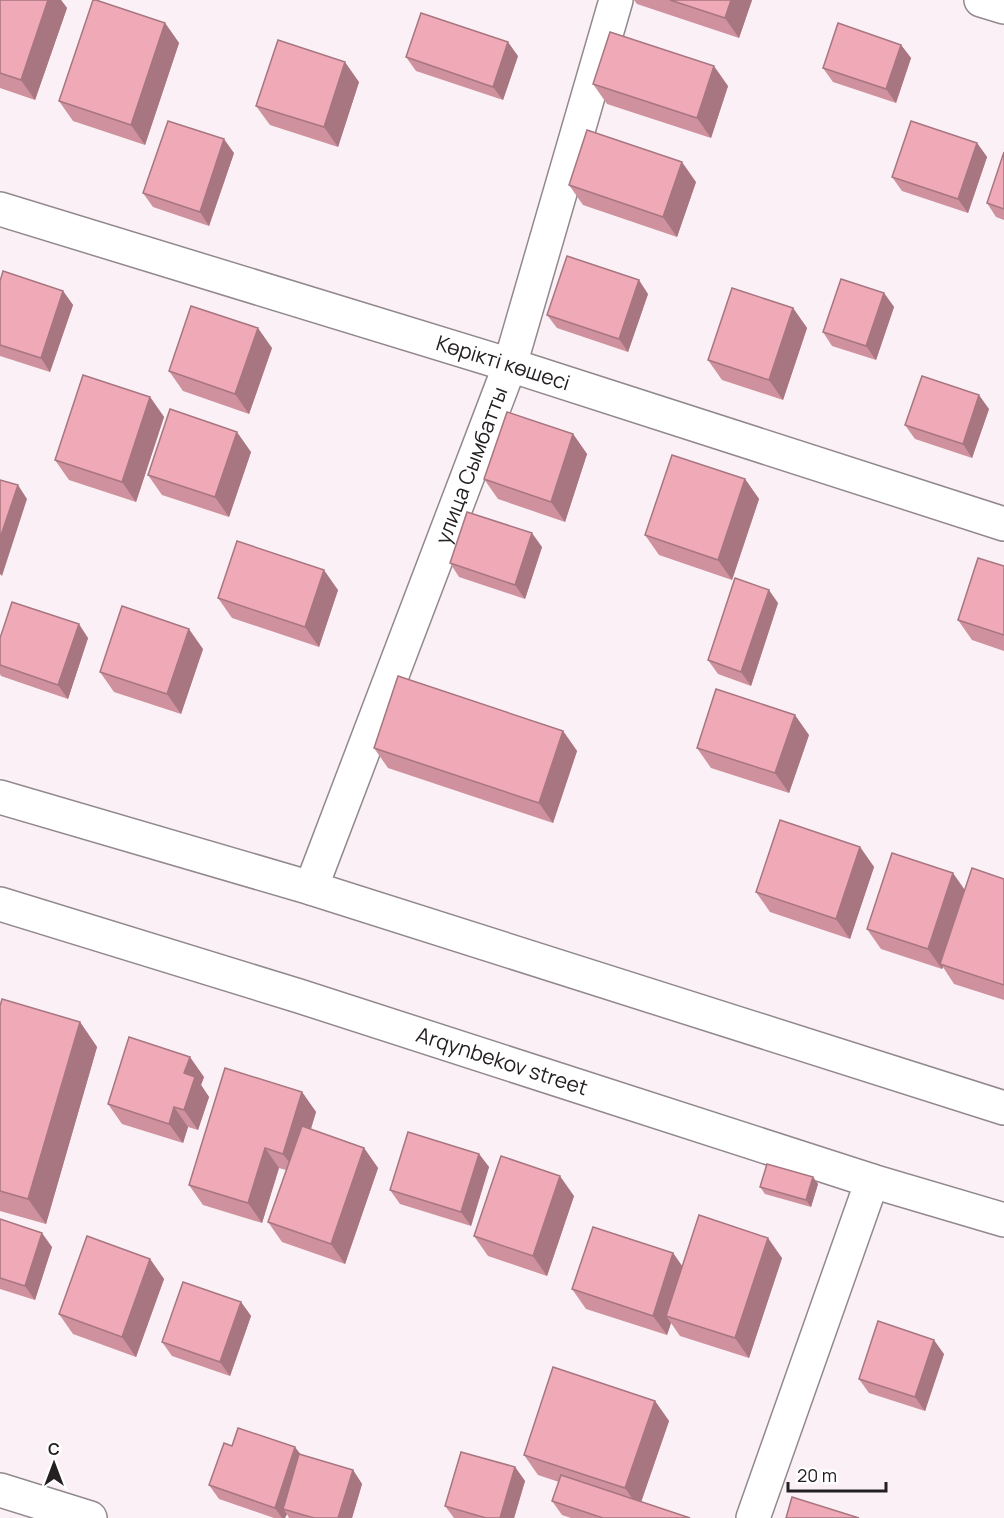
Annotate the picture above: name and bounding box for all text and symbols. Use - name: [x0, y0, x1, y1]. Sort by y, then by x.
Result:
- street label: Көрікті көшесі: [433, 328, 574, 396]
- street label: улица Сымбатты: [428, 382, 513, 548]
- street label: Arqynbekov street: [413, 1020, 591, 1101]
- north arrow: [24, 1434, 84, 1494]
- text: С: [48, 1438, 60, 1460]
- scale bar: [788, 1455, 886, 1493]
- text: 20 m: [797, 1463, 837, 1487]

